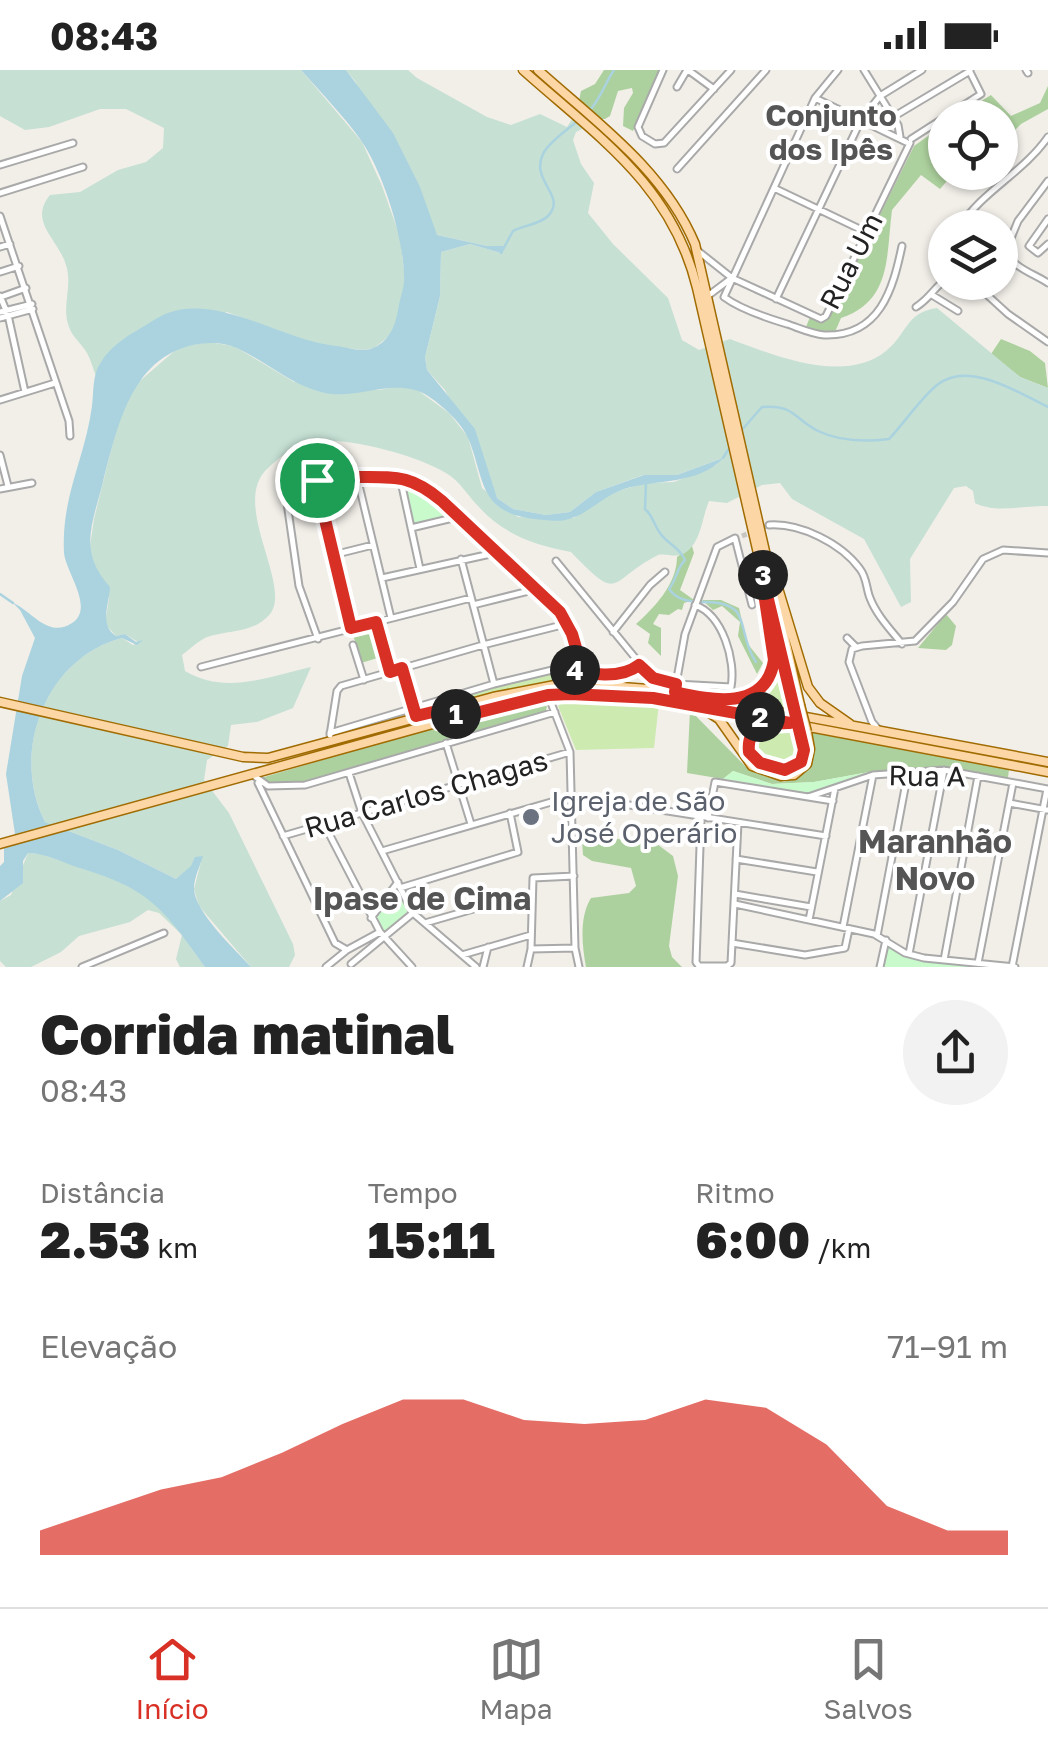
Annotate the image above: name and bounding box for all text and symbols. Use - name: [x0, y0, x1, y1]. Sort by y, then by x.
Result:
- text: 08:43: [50, 13, 158, 58]
- district label: Conjunto dos Ipês: [765, 97, 897, 167]
- map controls: [928, 100, 1018, 300]
- button: locate: [928, 100, 1018, 190]
- street label: Rua Um: [812, 207, 889, 314]
- button: layers: [928, 210, 1018, 300]
- pin: [275, 438, 360, 523]
- icon: arrive: [290, 453, 345, 508]
- pin: 3: [738, 550, 788, 600]
- text: 3: [754, 558, 772, 591]
- pin: 4: [550, 645, 600, 695]
- text: 4: [566, 653, 584, 686]
- pin: 1: [431, 689, 481, 739]
- pin: 2: [735, 692, 785, 742]
- text: 1: [449, 697, 463, 730]
- text: 2: [751, 700, 769, 733]
- street label: Rua Carlos Chagas: [301, 743, 551, 844]
- street label: Rua A: [888, 758, 966, 793]
- place label: Igreja de São José Operário: [551, 784, 737, 849]
- marker: Igreja de São José Operário: [520, 806, 542, 828]
- district label: Maranhão Novo: [858, 822, 1012, 897]
- district label: Ipase de Cima: [313, 879, 531, 917]
- text: Corrida matinal: [40, 1000, 454, 1066]
- button: share: [903, 1000, 1008, 1105]
- text: 08:43: [40, 1071, 127, 1109]
- text: Distância: [40, 1176, 165, 1209]
- text: Tempo: [368, 1176, 458, 1209]
- text: Ritmo: [695, 1176, 775, 1209]
- text: 2.53: [40, 1209, 151, 1269]
- text: 15:11: [368, 1209, 495, 1269]
- text: 6:00: [695, 1209, 810, 1269]
- text: km: [151, 1231, 198, 1264]
- text: /km: [810, 1231, 871, 1264]
- text: Elevação: [40, 1327, 177, 1365]
- text: 71–91 m: [887, 1327, 1008, 1365]
- tab: Início: [136, 1632, 209, 1725]
- tab: Mapa: [480, 1632, 553, 1725]
- tab: Salvos: [824, 1632, 912, 1725]

